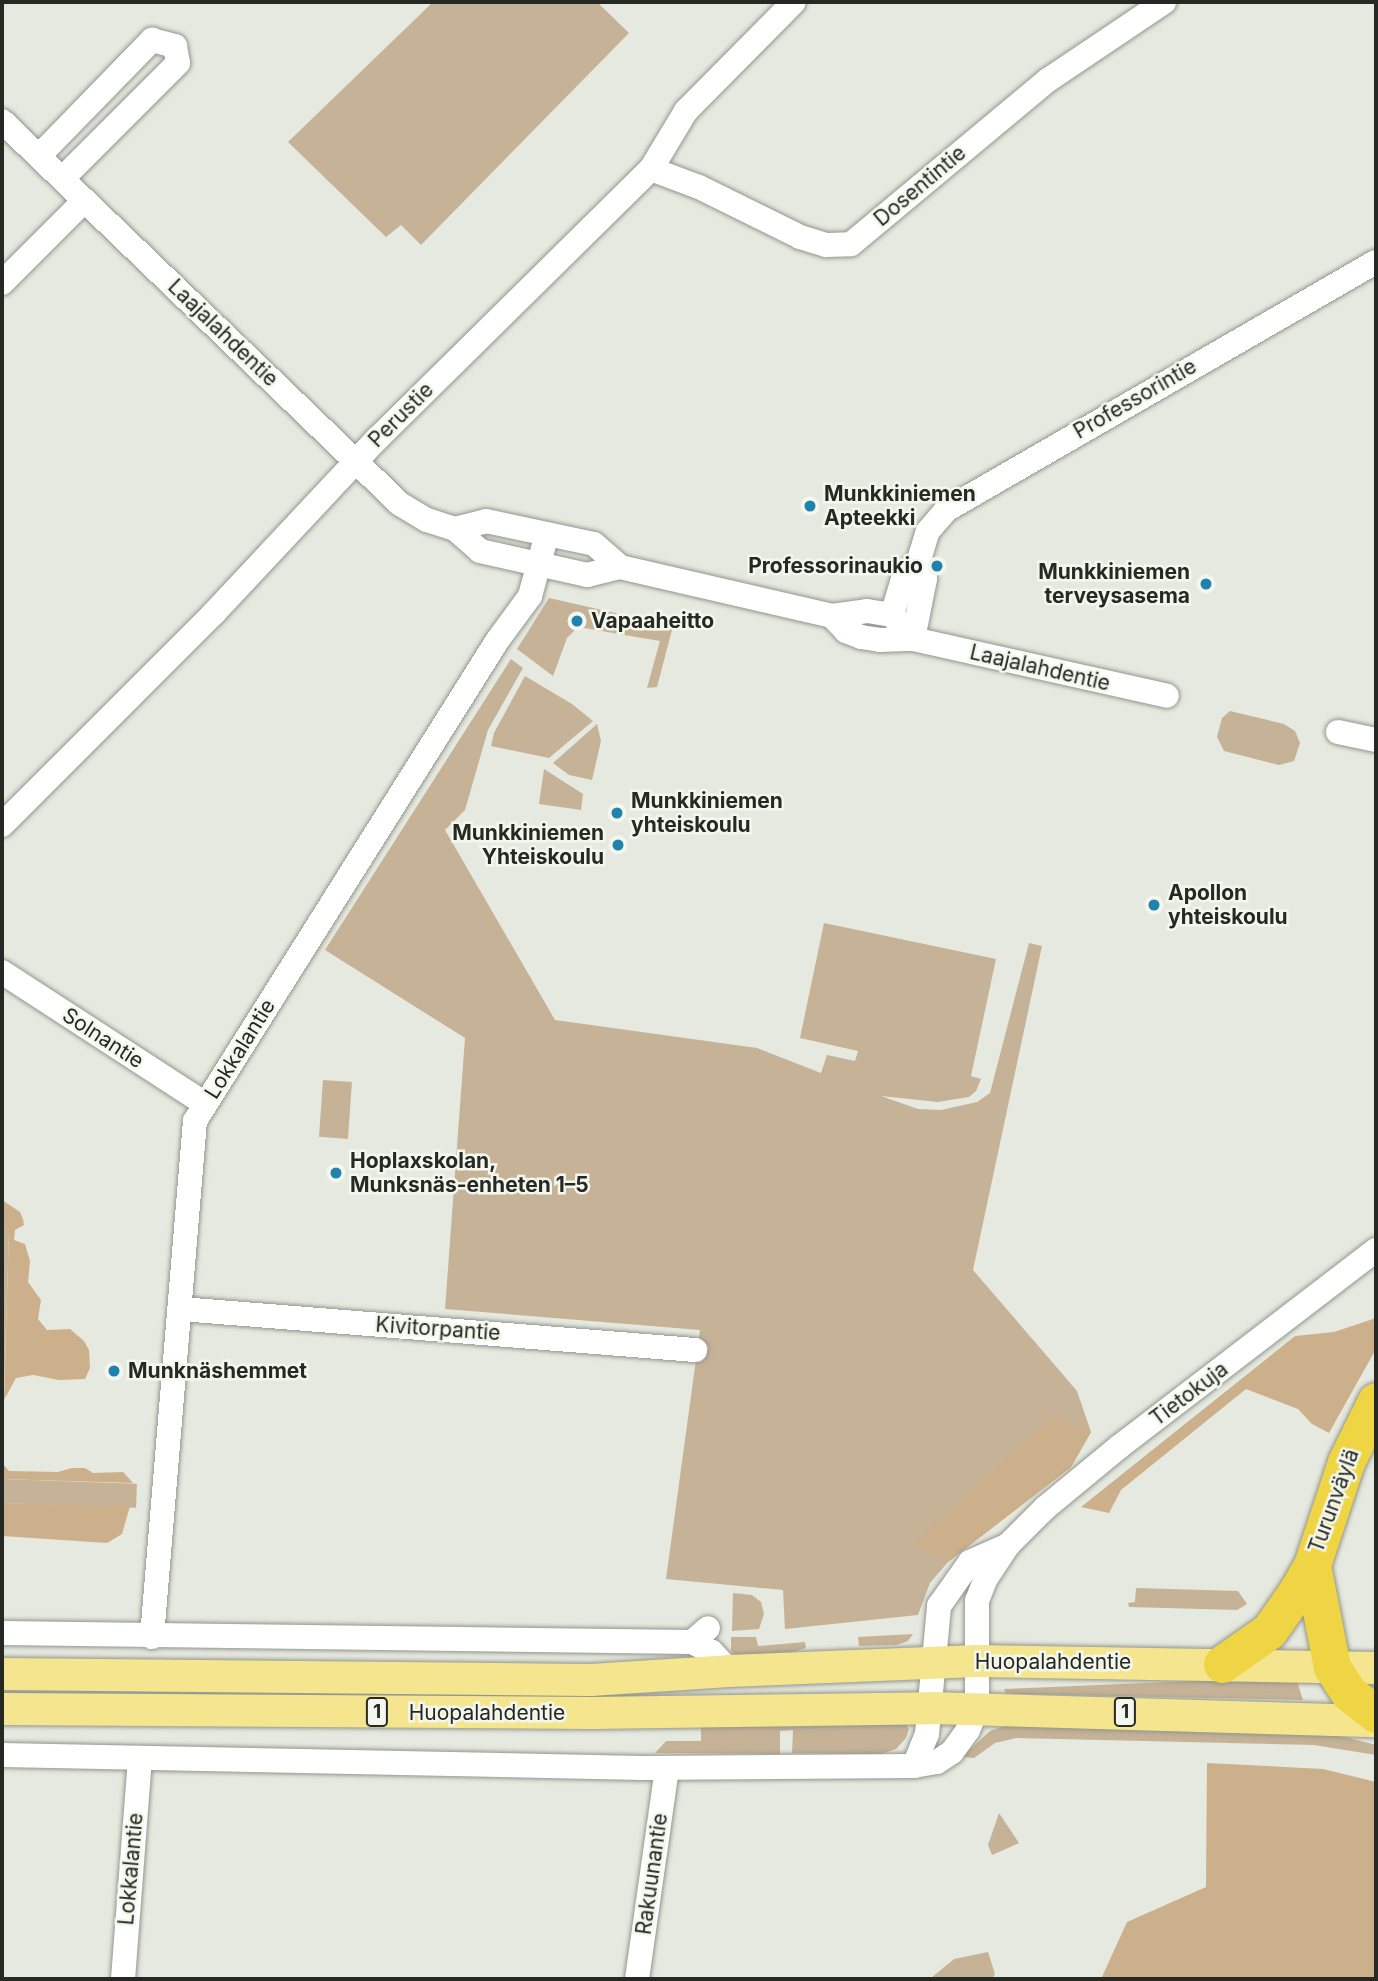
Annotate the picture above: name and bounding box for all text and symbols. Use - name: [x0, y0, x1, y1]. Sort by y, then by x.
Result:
- street label: Dosentintie: [869, 140, 971, 232]
- street label: Laajalahdentie: [163, 274, 283, 392]
- street label: Professorintie: [1069, 354, 1201, 444]
- street label: Perustie: [363, 377, 439, 453]
- place label: Munkkiniemen Apteekki: [824, 481, 976, 531]
- marker: Munkkiniemen Apteekki: [802, 498, 818, 514]
- place label: Professorinaukio: [748, 553, 923, 579]
- marker: Professorinaukio: [929, 558, 945, 574]
- place label: Munkkiniemen terveysasema: [1038, 559, 1190, 609]
- marker: Munkkiniemen terveysasema: [1196, 574, 1216, 594]
- place label: Vapaaheitto: [591, 608, 714, 634]
- marker: Vapaaheitto: [569, 613, 585, 629]
- street label: Laajalahdentie: [967, 640, 1113, 696]
- place label: Munkkiniemen yhteiskoulu: [631, 788, 783, 838]
- marker: Munkkiniemen yhteiskoulu: [609, 805, 625, 821]
- place label: Munkkiniemen Yhteiskoulu: [452, 820, 604, 870]
- marker: Munkkiniemen Yhteiskoulu: [610, 837, 626, 853]
- place label: Apollon yhteiskoulu: [1168, 880, 1288, 930]
- marker: Apollon yhteiskoulu: [1146, 897, 1162, 913]
- street label: Lokkalantie: [199, 994, 281, 1104]
- street label: Solnantie: [58, 1002, 148, 1074]
- place label: Hoplaxskolan, Munksnäs-enheten 1–5: [350, 1148, 589, 1198]
- marker: Hoplaxskolan, Munksnäs-enheten 1–5: [328, 1165, 344, 1181]
- street label: Kivitorpantie: [375, 1312, 501, 1346]
- street label: Tietokuja: [1145, 1357, 1233, 1431]
- place label: Munknäshemmet: [128, 1358, 307, 1384]
- marker: Munknäshemmet: [106, 1363, 122, 1379]
- street label: Turunväylä: [1304, 1446, 1364, 1556]
- street label: Huopalahdentie: [975, 1649, 1131, 1675]
- road number: 1: [365, 1696, 389, 1728]
- road number: 1: [1113, 1696, 1137, 1728]
- street label: Huopalahdentie: [409, 1700, 565, 1726]
- street label: Lokkalantie: [114, 1812, 148, 1926]
- street label: Rakuunantie: [631, 1812, 673, 1936]

